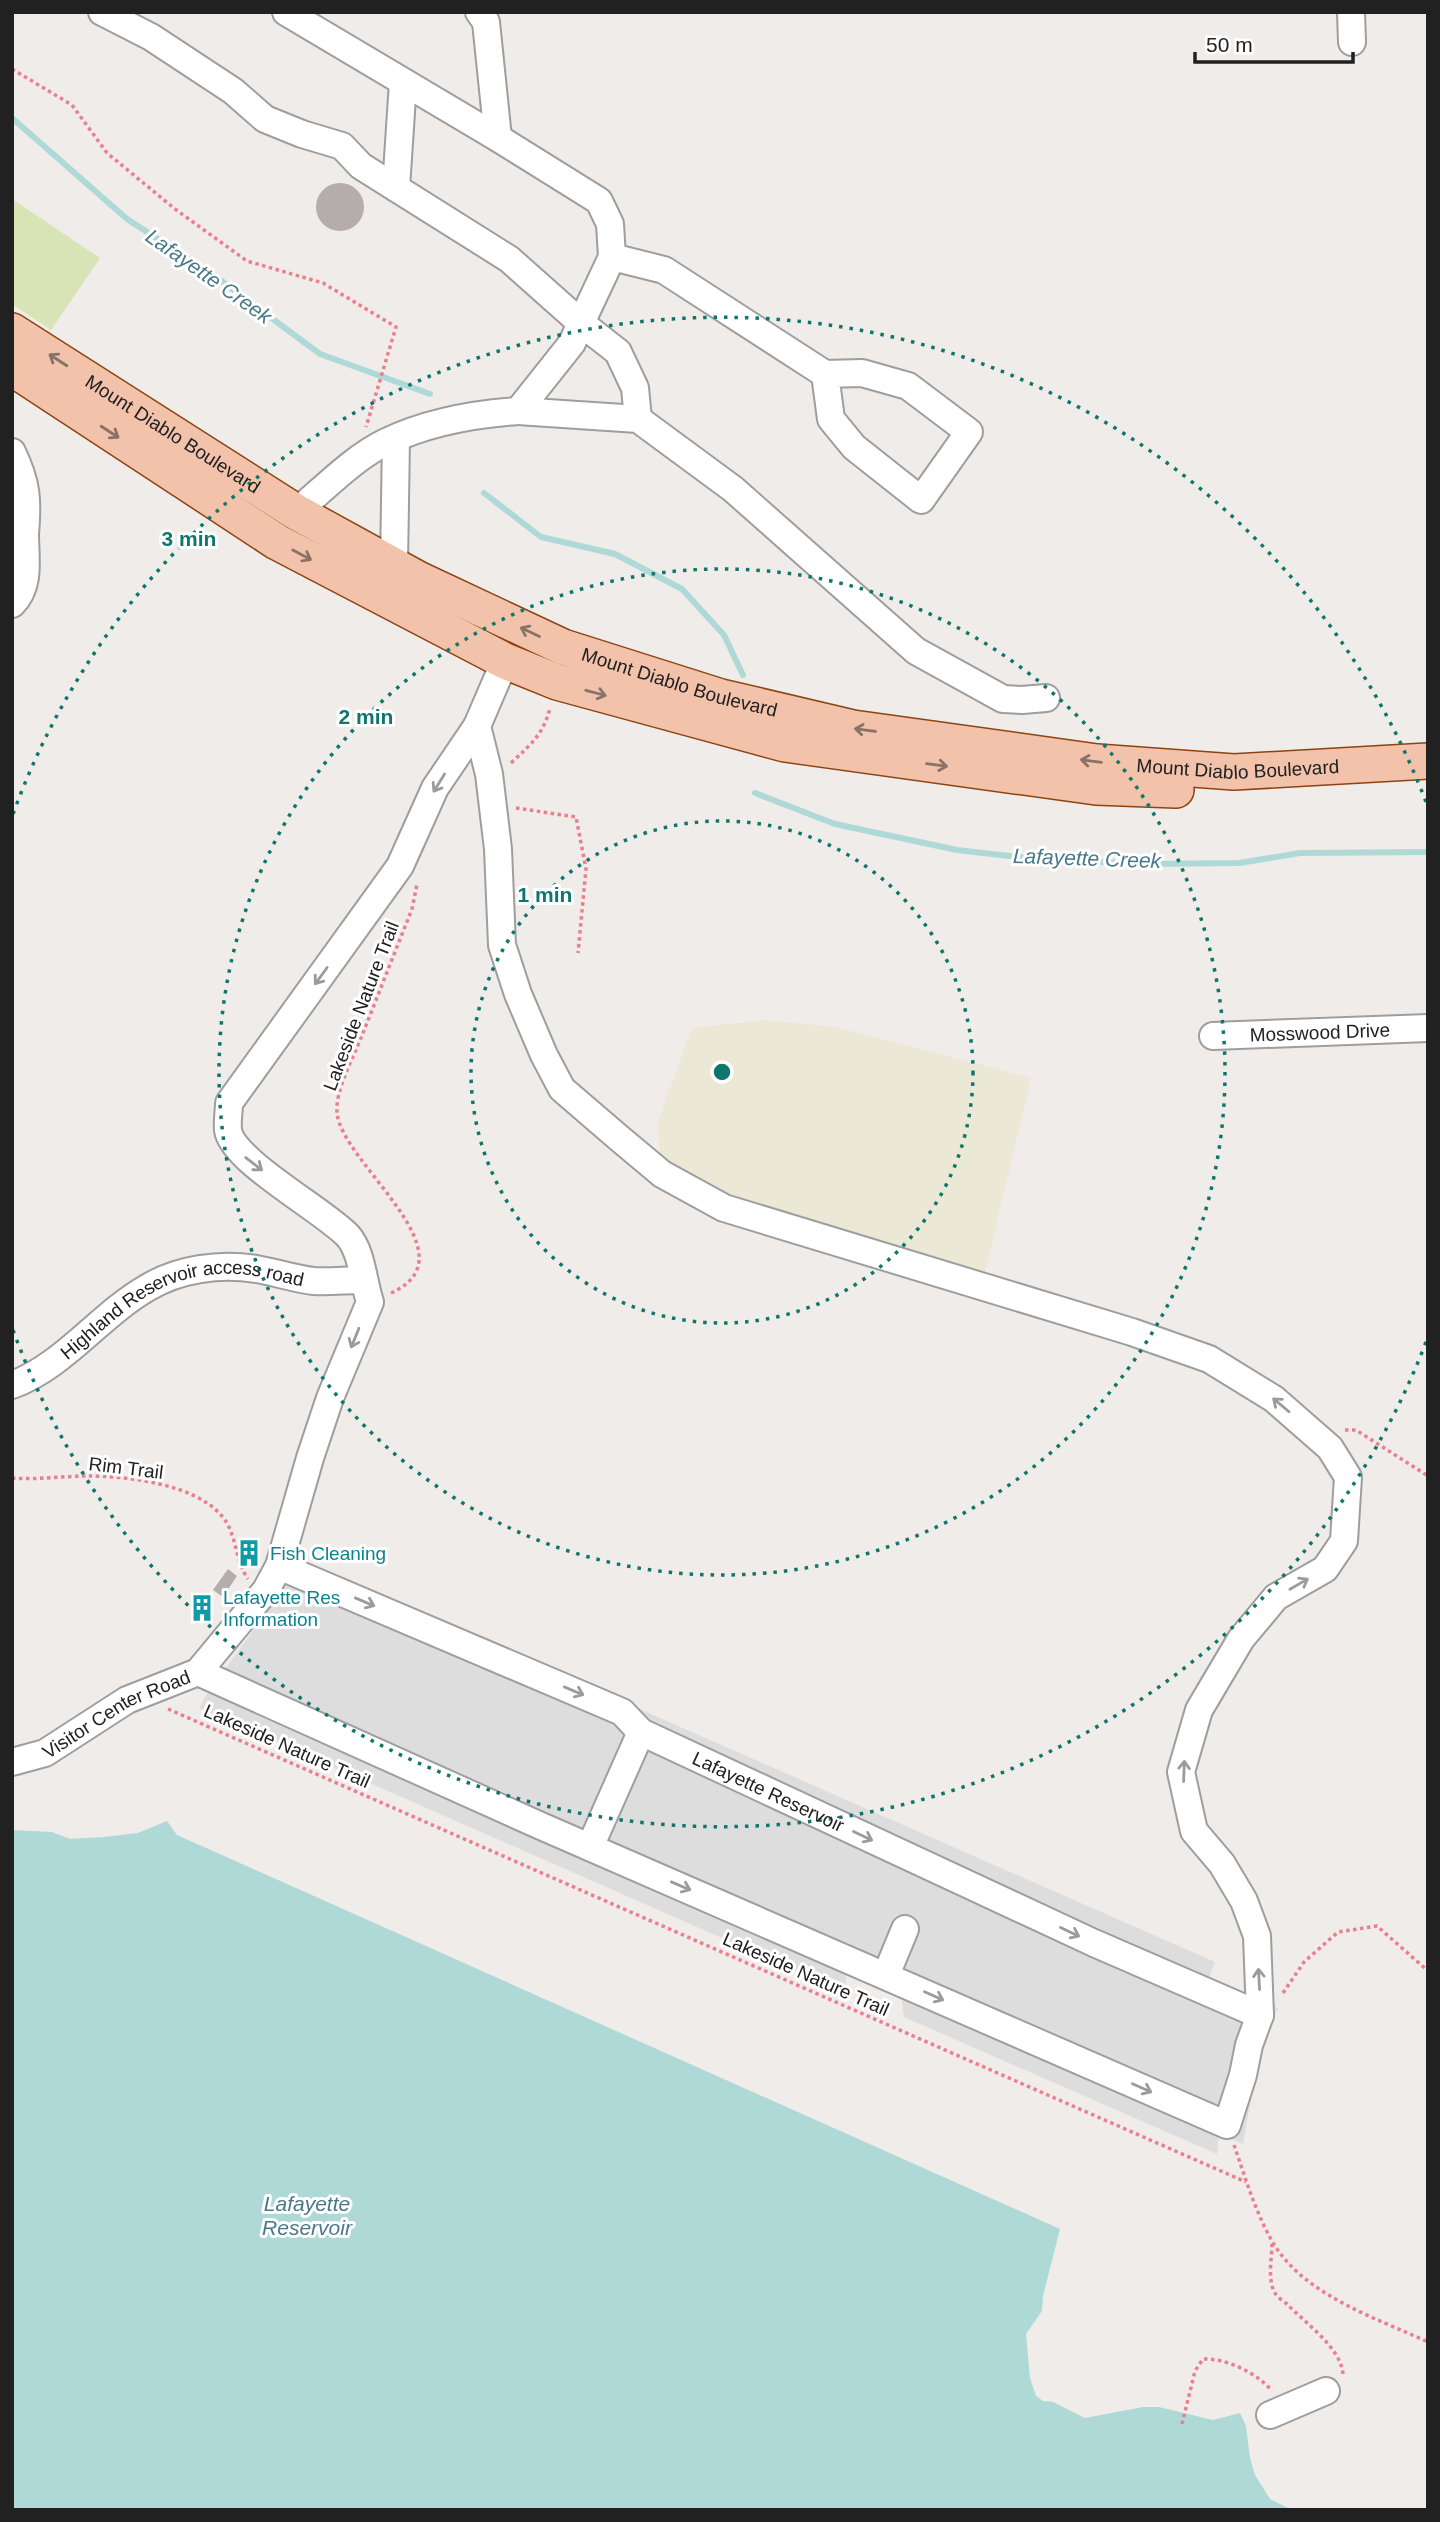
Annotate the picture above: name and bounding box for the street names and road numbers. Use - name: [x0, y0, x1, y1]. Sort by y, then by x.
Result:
- street label: Mount Diablo Boulevard: [82, 370, 264, 497]
- street label: Mount Diablo Boulevard: [579, 643, 780, 720]
- street label: Mount Diablo Boulevard: [1136, 754, 1340, 783]
- street label: Lakeside Nature Trail: [319, 918, 403, 1094]
- street label: Mosswood Drive: [1249, 1019, 1391, 1045]
- street label: Highland Reservoir access road: [56, 1256, 306, 1363]
- street label: Rim Trail: [88, 1453, 164, 1483]
- street label: Visitor Center Road: [38, 1666, 193, 1762]
- street label: Lakeside Nature Trail: [201, 1700, 373, 1792]
- street label: Lafayette Reservoir: [689, 1747, 848, 1836]
- street label: Lakeside Nature Trail: [720, 1928, 892, 2020]

